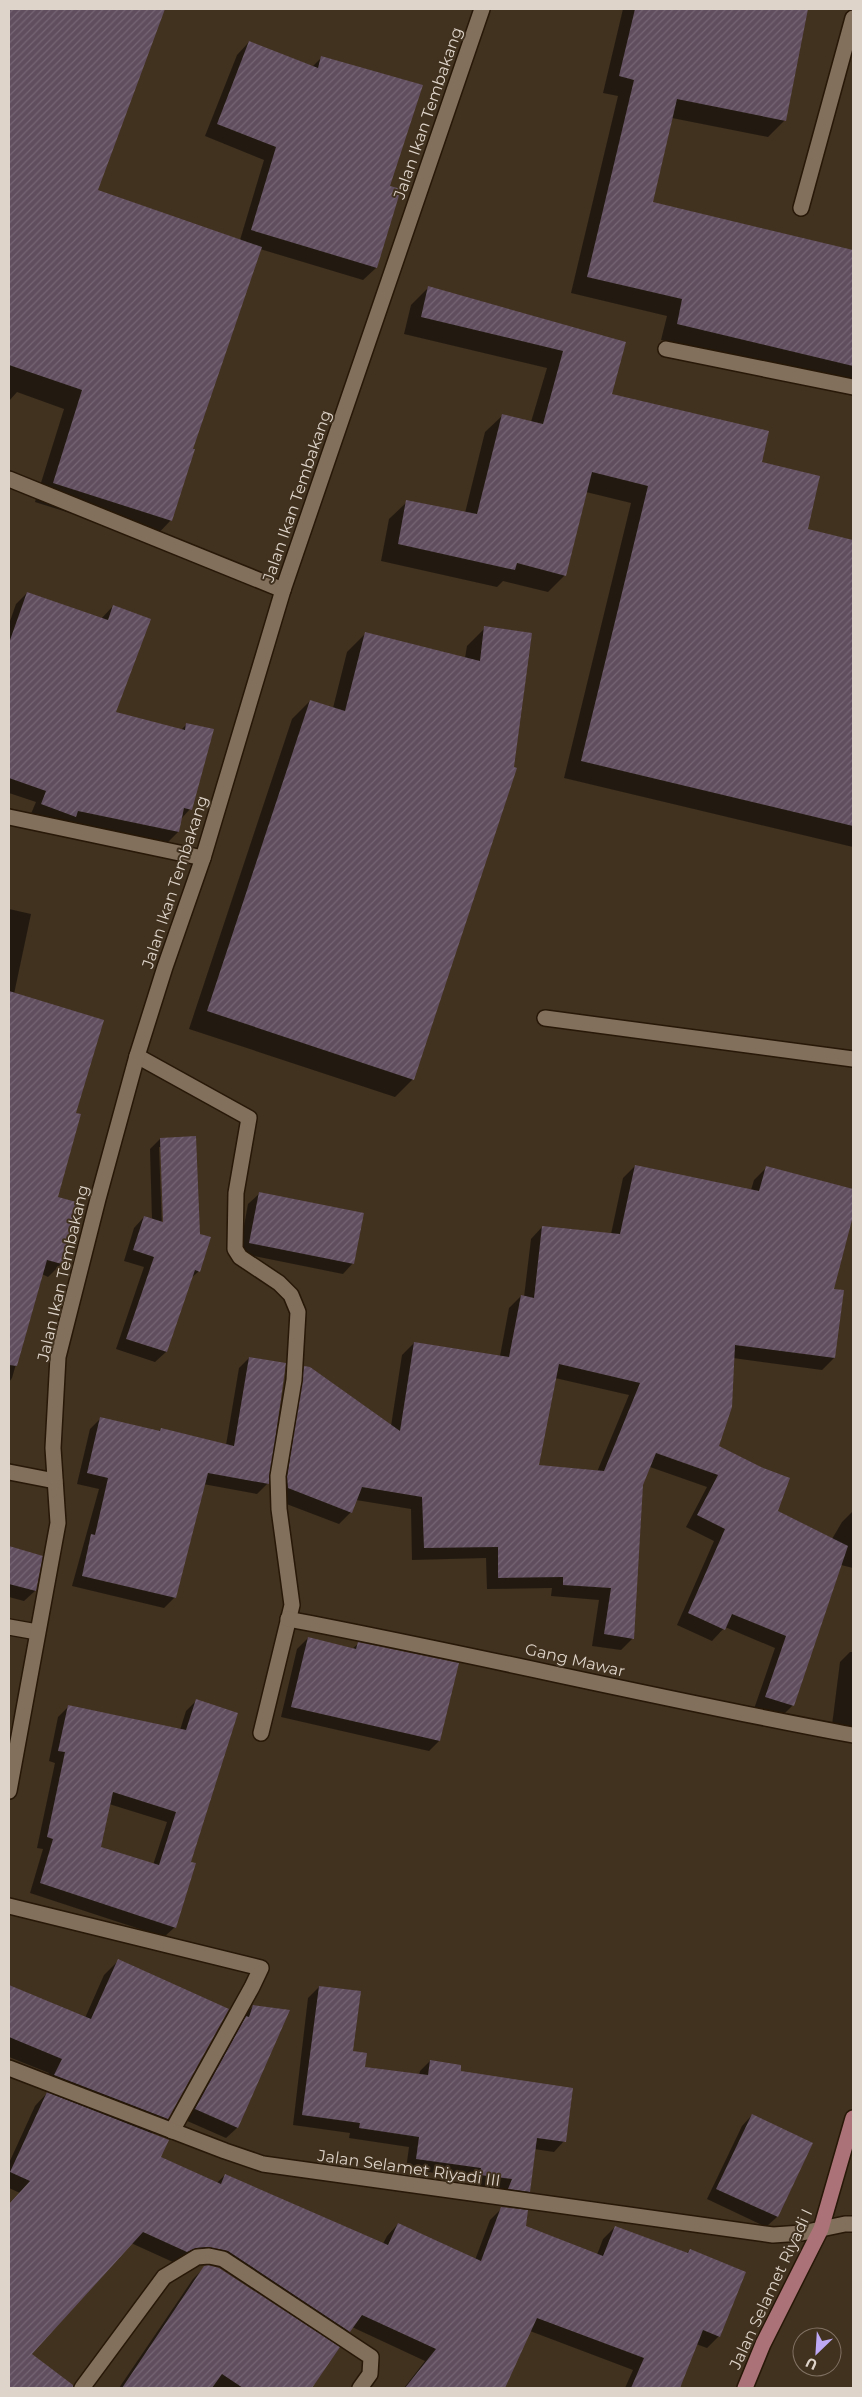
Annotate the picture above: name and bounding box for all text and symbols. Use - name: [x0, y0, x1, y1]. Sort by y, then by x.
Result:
- street label: Jalan Ikan Tembakang: [389, 24, 466, 202]
- street label: Jalan Ikan Tembakang: [258, 407, 335, 585]
- street label: Jalan Ikan Tembakang: [138, 793, 212, 972]
- street label: Jalan Ikan Tembakang: [33, 1183, 93, 1364]
- street label: Gang Mawar: [523, 1639, 627, 1681]
- street label: Jalan Selamet Riyadi III: [315, 2146, 502, 2190]
- street label: Jalan Selamet Riyadi I: [725, 2206, 816, 2373]
- north arrow: [792, 2327, 842, 2377]
- text: U: [803, 2353, 820, 2374]

